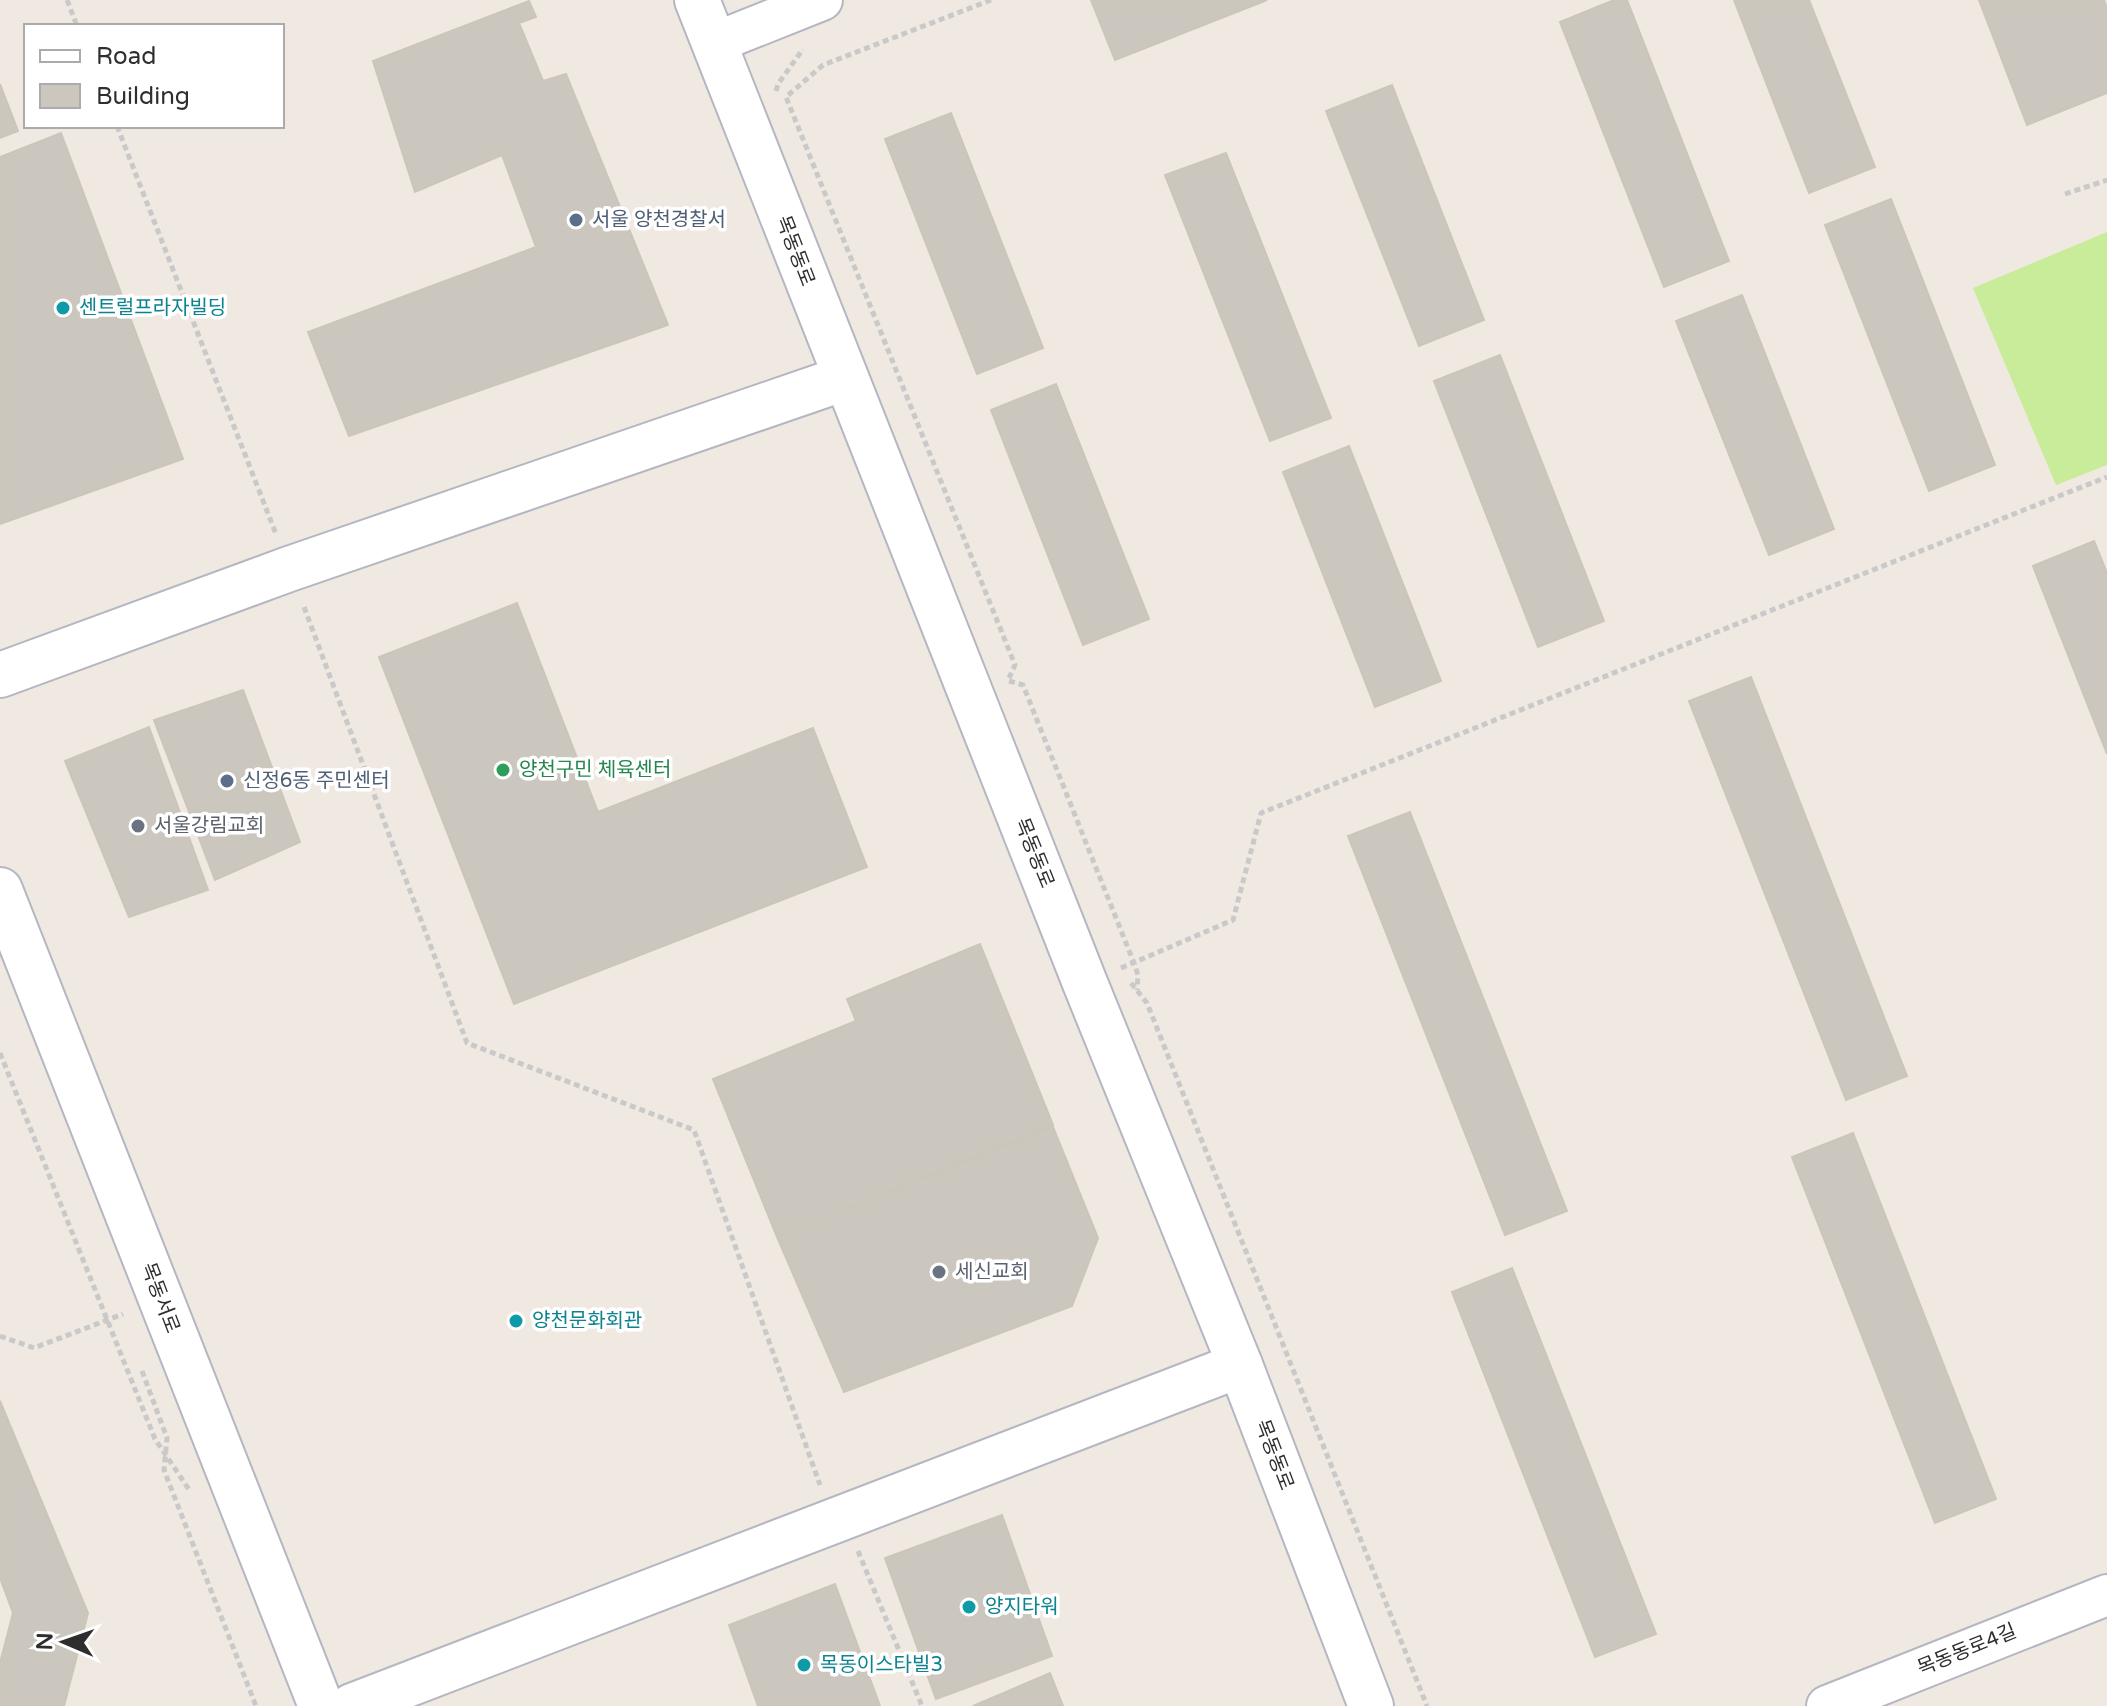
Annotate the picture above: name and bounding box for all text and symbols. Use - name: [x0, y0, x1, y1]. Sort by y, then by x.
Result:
- legend: [24, 24, 284, 128]
- text: Road: [96, 42, 156, 71]
- text: Building: [96, 82, 190, 111]
- place label: 서울 양천경찰서: [592, 208, 726, 232]
- marker: 서울 양천경찰서: [567, 211, 585, 229]
- street label: 목동동로: [771, 212, 819, 290]
- place label: 센트럴프라자빌딩: [79, 296, 226, 320]
- marker: 센트럴프라자빌딩: [54, 299, 72, 317]
- place label: 양천구민 체육센터: [519, 758, 671, 782]
- marker: 양천구민 체육센터: [494, 761, 512, 779]
- place label: 신정6동 주민센터: [243, 769, 390, 793]
- marker: 신정6동 주민센터: [218, 772, 236, 790]
- place label: 서울강림교회: [154, 814, 264, 838]
- street label: 목동동로: [1009, 814, 1059, 892]
- marker: 서울강림교회: [129, 817, 147, 835]
- street label: 목동서로: [136, 1259, 184, 1337]
- place label: 세신교회: [955, 1260, 1029, 1284]
- marker: 세신교회: [930, 1263, 948, 1281]
- place label: 양천문화회관: [532, 1309, 642, 1333]
- marker: 양천문화회관: [507, 1312, 525, 1330]
- street label: 목동동로: [1250, 1416, 1298, 1494]
- place label: 양지타워: [985, 1595, 1059, 1619]
- marker: 양지타워: [960, 1598, 978, 1616]
- north arrow: [24, 1602, 104, 1682]
- street label: 목동동로4길: [1914, 1619, 2020, 1681]
- text: N: [32, 1632, 58, 1651]
- place label: 목동이스타빌3: [820, 1653, 943, 1677]
- marker: 목동이스타빌3: [795, 1656, 813, 1674]

